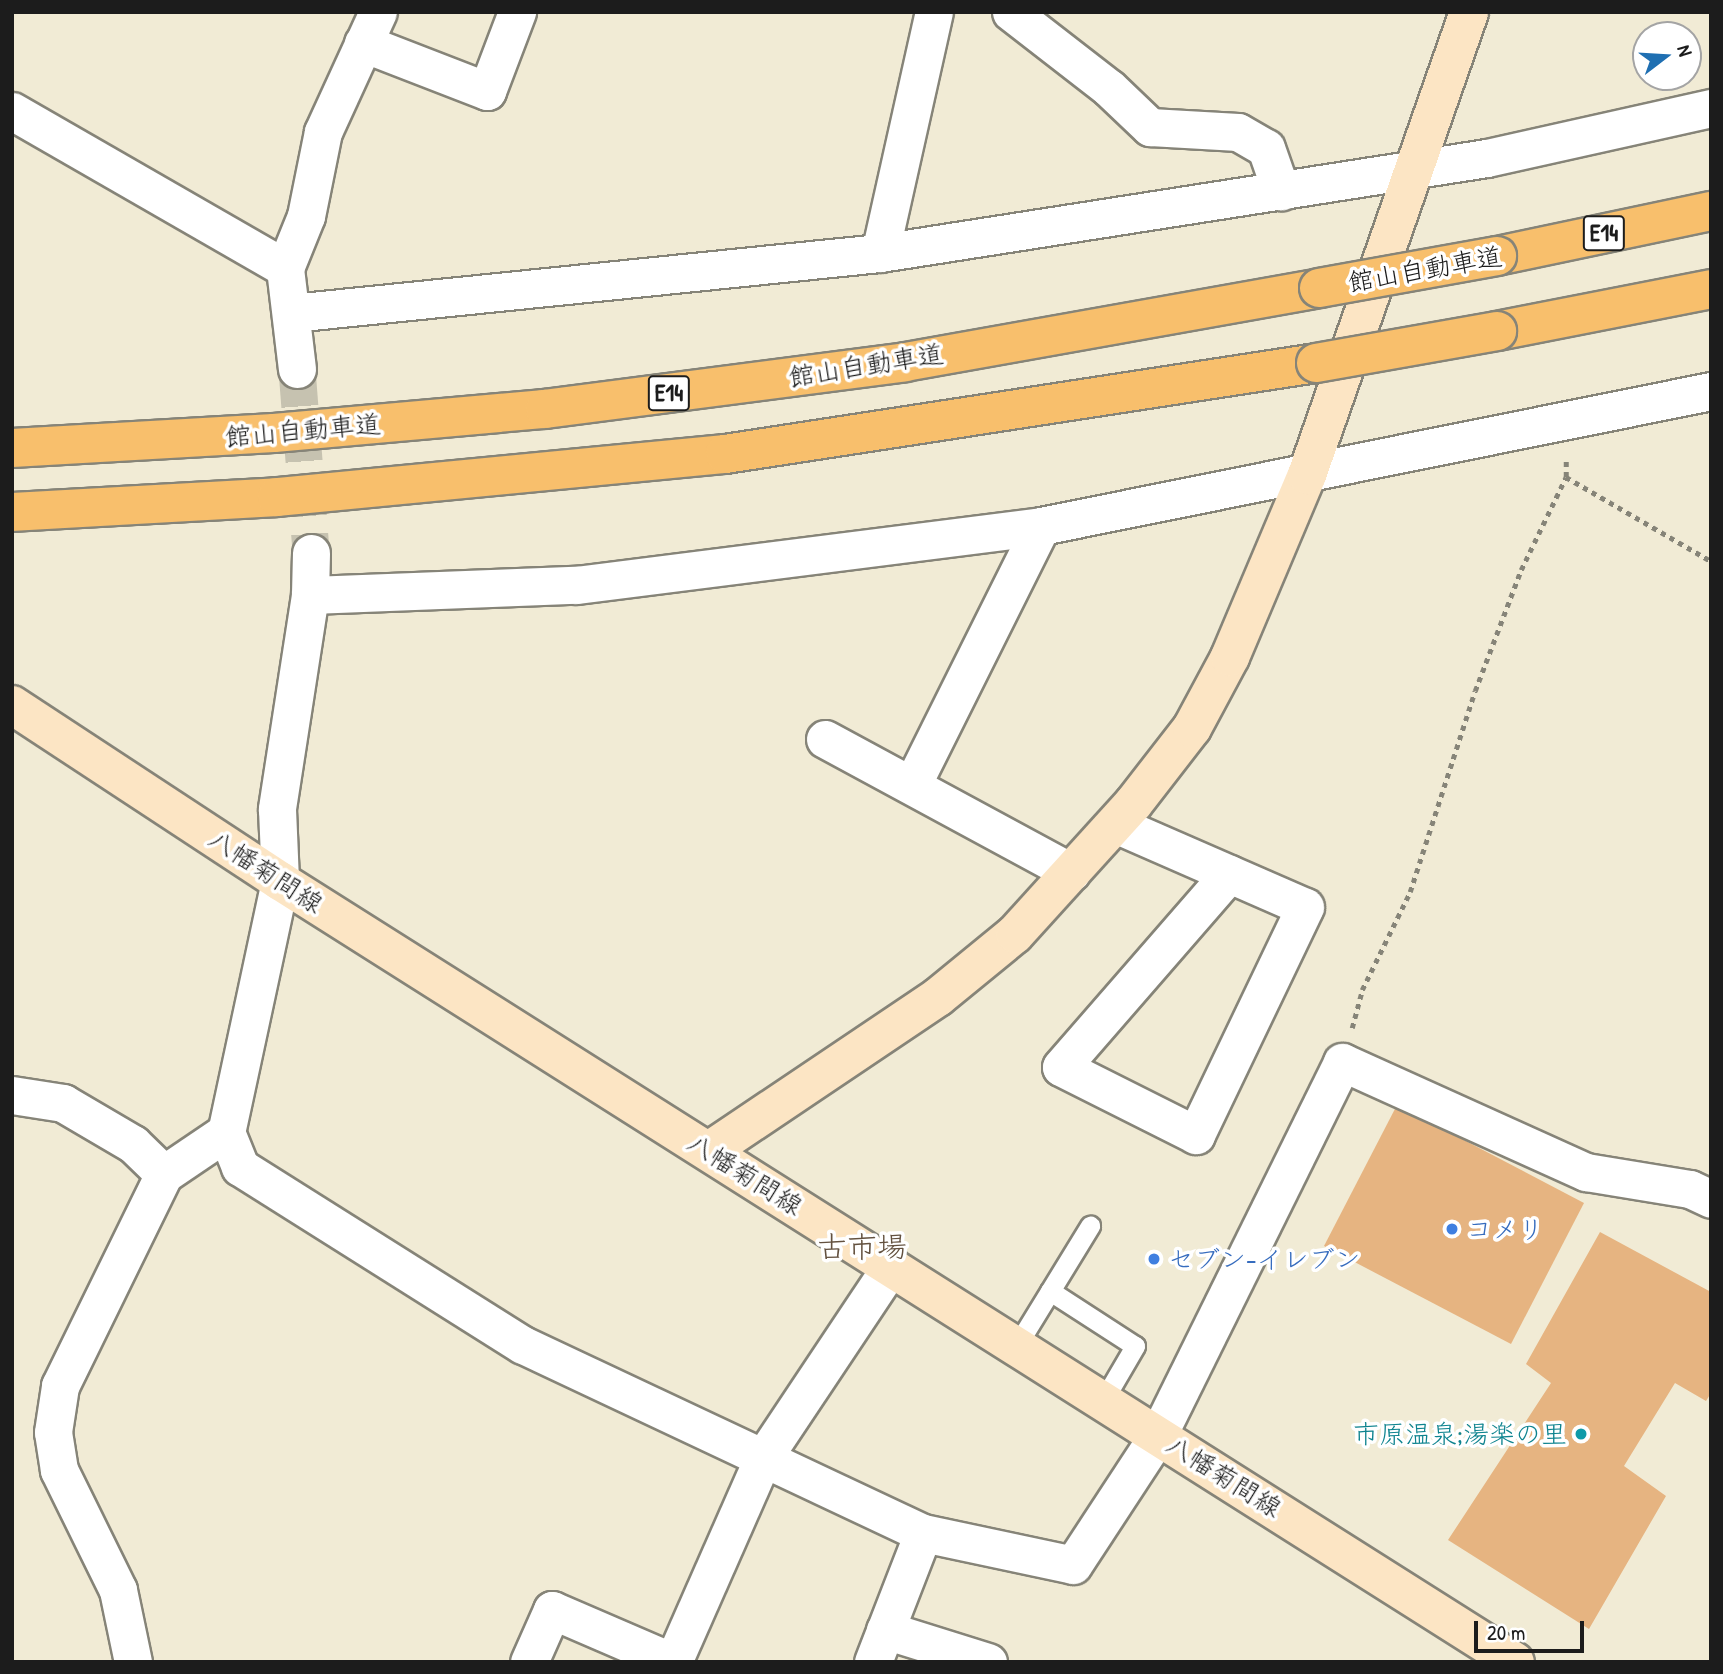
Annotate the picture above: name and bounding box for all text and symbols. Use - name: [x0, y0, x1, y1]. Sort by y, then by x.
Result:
- north arrow: [1632, 21, 1702, 91]
- text: N: [1671, 42, 1699, 59]
- road number: E14: [1581, 212, 1627, 254]
- street label: 館山自動車道: [1345, 240, 1505, 298]
- street label: 館山自動車道: [787, 337, 945, 393]
- road number: E14: [646, 372, 692, 414]
- street label: 館山自動車道: [224, 408, 382, 452]
- street label: 八幡菊間線: [203, 823, 329, 919]
- street label: 八幡菊間線: [682, 1126, 808, 1222]
- place label: コメリ: [1466, 1213, 1544, 1245]
- marker: コメリ: [1444, 1221, 1460, 1237]
- district label: 古市場: [817, 1228, 907, 1264]
- place label: セブン-イレブン: [1168, 1243, 1361, 1275]
- marker: セブン-イレブン: [1146, 1251, 1162, 1267]
- place label: 市原温泉;湯楽の里: [1353, 1418, 1567, 1450]
- marker: 市原温泉;湯楽の里: [1573, 1426, 1589, 1442]
- street label: 八幡菊間線: [1161, 1428, 1287, 1524]
- scale bar: [1478, 1608, 1588, 1652]
- text: 20 m: [1487, 1618, 1525, 1647]

